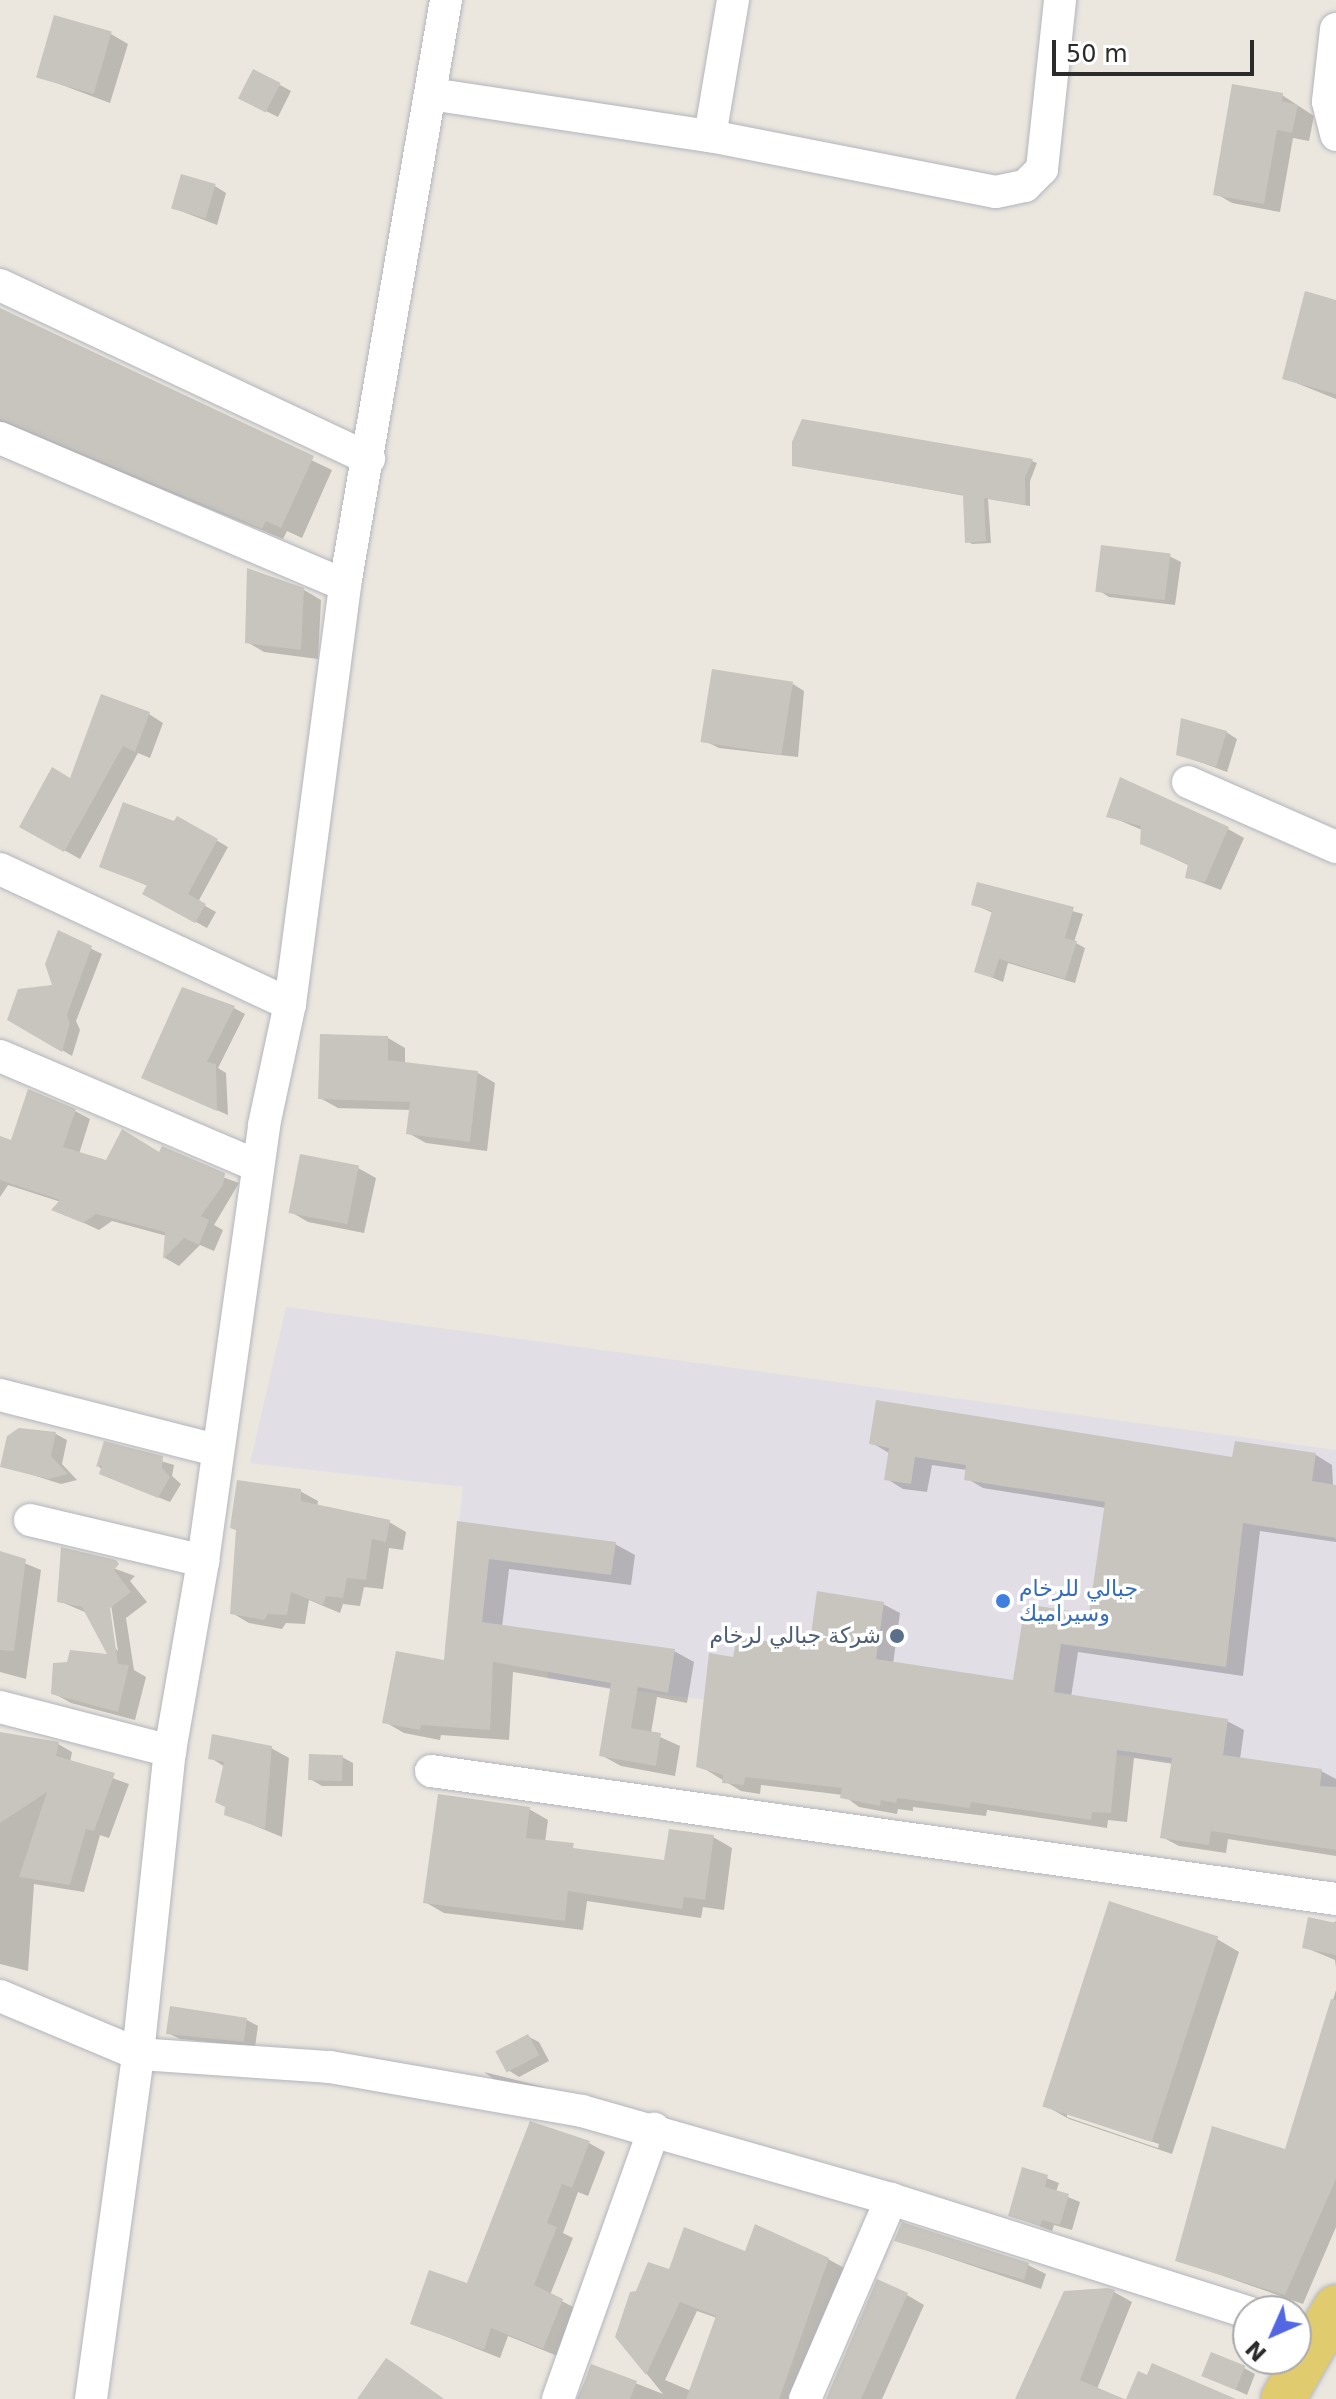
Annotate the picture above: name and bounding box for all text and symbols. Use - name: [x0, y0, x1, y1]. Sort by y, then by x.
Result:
- scale bar: [1056, 24, 1258, 74]
- text: 50 m: [1066, 40, 1128, 68]
- place label: جبالي للرخام وسيراميك: [1019, 1575, 1138, 1626]
- marker: جبالي للرخام وسيراميك: [994, 1592, 1012, 1610]
- place label: شركة جبالي لرخام: [709, 1623, 881, 1649]
- marker: شركة جبالي لرخام: [888, 1627, 906, 1645]
- north arrow: [1232, 2295, 1312, 2375]
- text: N: [1241, 2336, 1271, 2366]

